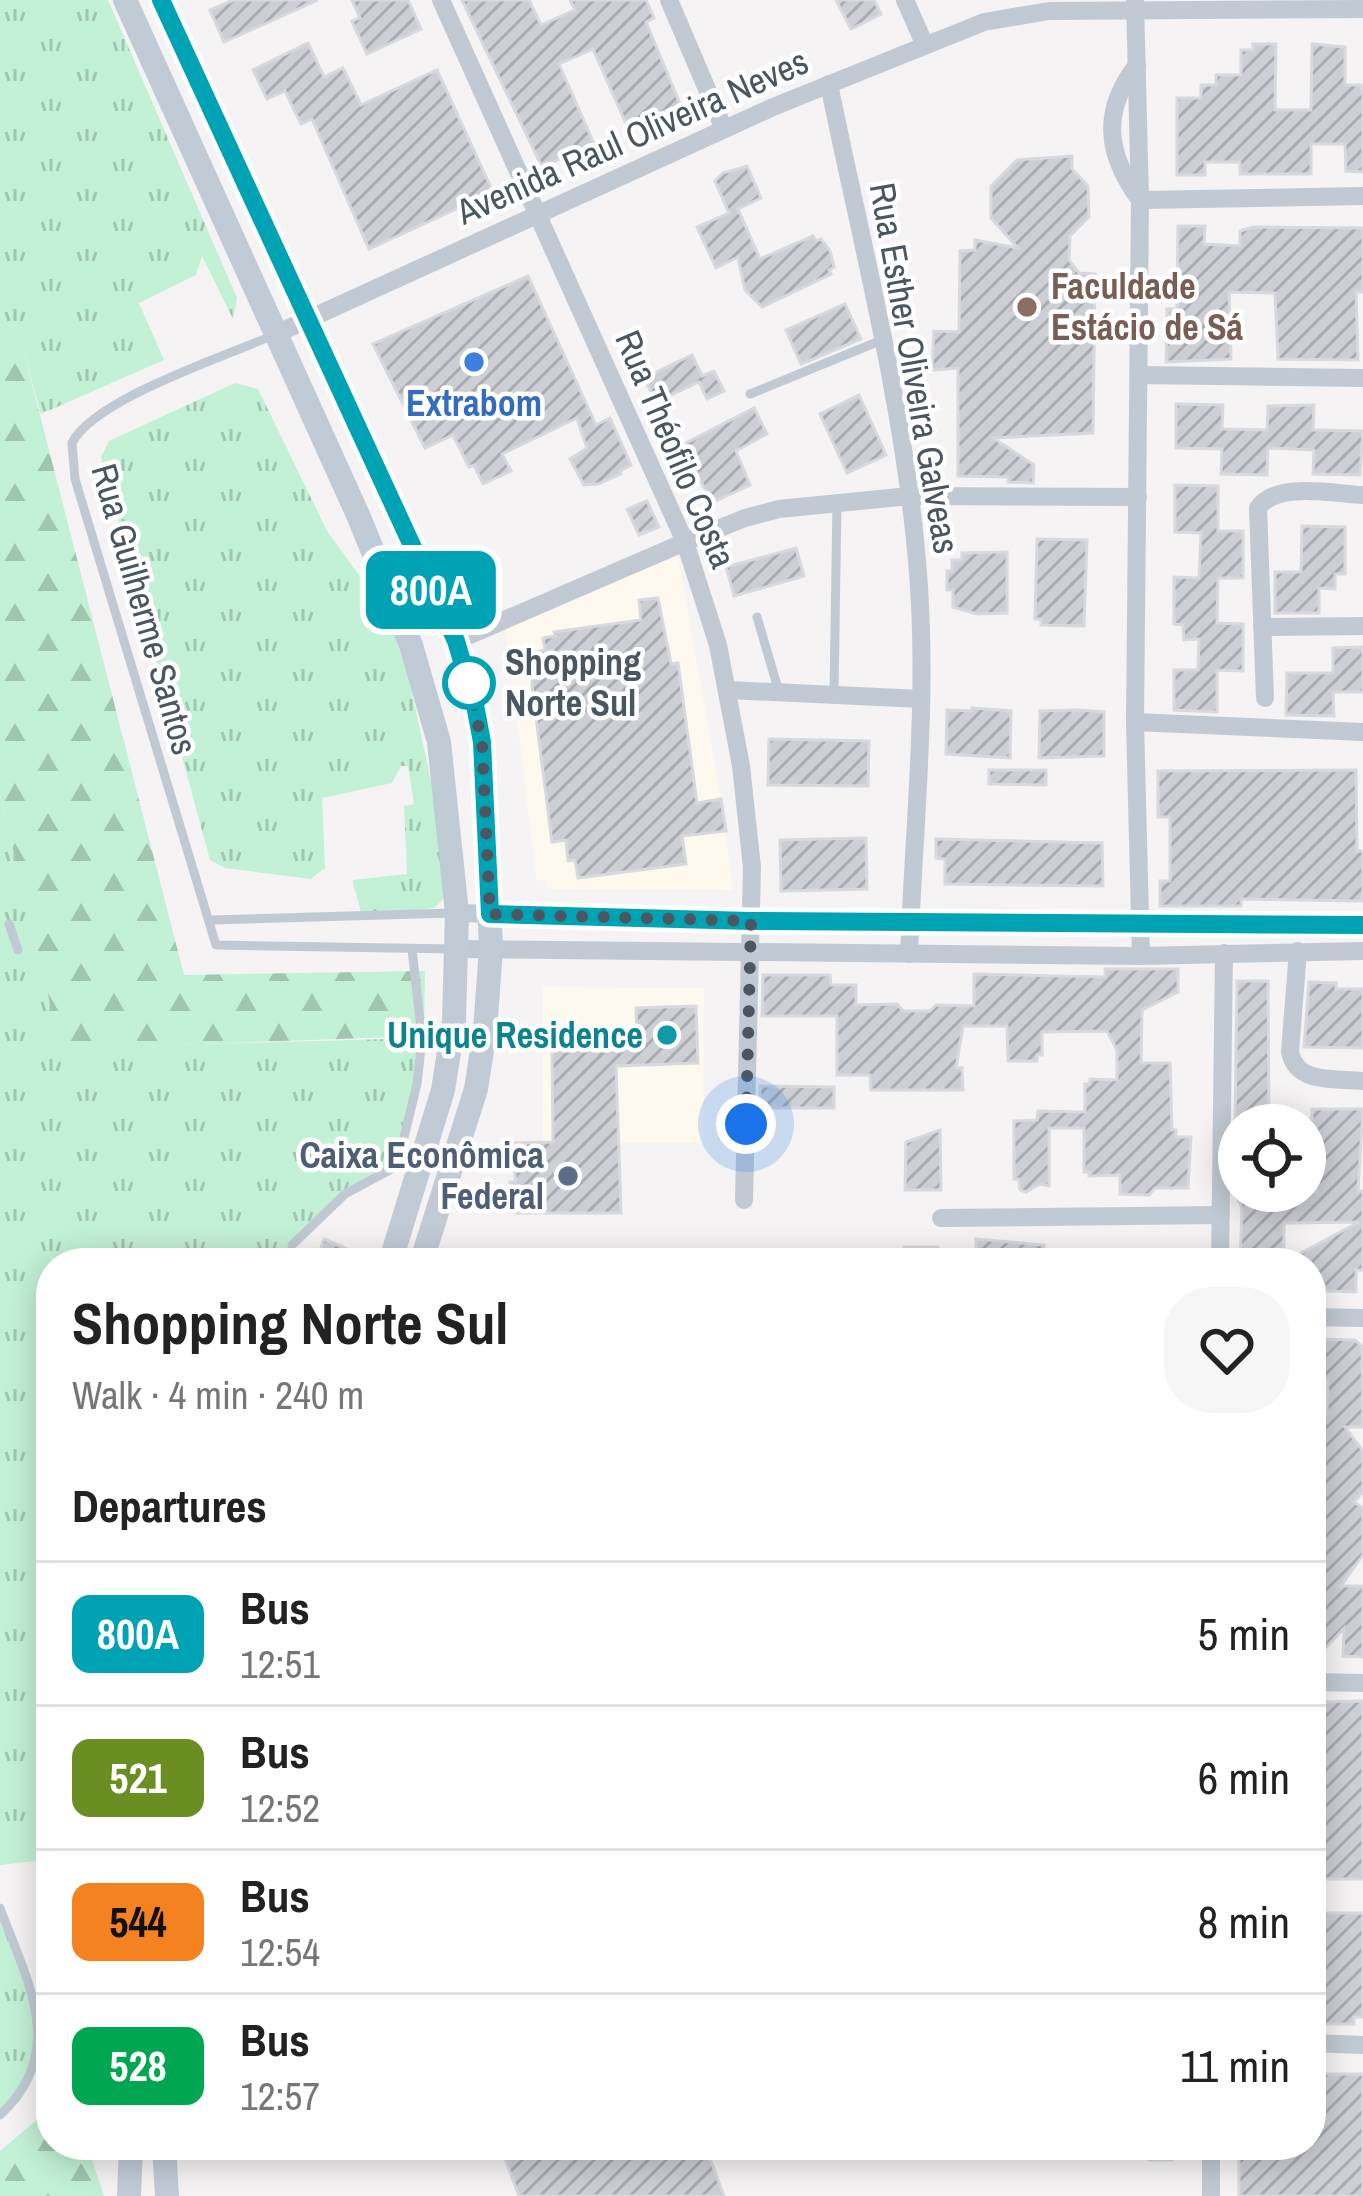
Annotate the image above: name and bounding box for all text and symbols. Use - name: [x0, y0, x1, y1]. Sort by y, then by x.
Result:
- street label: Avenida Raul Oliveira Neves: [448, 37, 815, 236]
- street label: Rua Esther Oliveira Galveas: [859, 179, 971, 557]
- place label: Faculdade Estácio de Sá: [1051, 262, 1244, 351]
- marker: Faculdade Estácio de Sá: [1014, 294, 1040, 320]
- street label: Rua Théofilo Costa: [604, 323, 748, 575]
- marker: Extrabom: [461, 349, 487, 375]
- place label: Extrabom: [406, 379, 542, 427]
- street label: Rua Guilherme Santos: [81, 458, 209, 760]
- line badge: 800A: [347, 551, 515, 629]
- text: 800A: [390, 562, 472, 618]
- place label: Shopping Norte Sul: [505, 638, 641, 727]
- marker: Shopping Norte Sul: [444, 658, 494, 708]
- place label: Unique Residence: [387, 1011, 643, 1059]
- marker: Unique Residence: [654, 1022, 680, 1048]
- your location: [716, 1094, 776, 1154]
- map controls: [1218, 1104, 1326, 1212]
- button: locate: [1218, 1104, 1326, 1212]
- place label: Caixa Econômica Federal: [300, 1131, 545, 1220]
- marker: Caixa Econômica Federal: [555, 1163, 581, 1189]
- text: Shopping Norte Sul: [72, 1285, 508, 1362]
- button: heart: [1164, 1287, 1290, 1413]
- text: Walk · 4 min · 240 m: [72, 1369, 364, 1421]
- text: Departures: [72, 1475, 267, 1536]
- text: Bus: [240, 1577, 310, 1638]
- text: 5 min: [1198, 1603, 1290, 1664]
- text: 800A: [97, 1606, 179, 1662]
- text: 12:51: [240, 1638, 320, 1690]
- text: Bus: [240, 1721, 310, 1782]
- text: 6 min: [1198, 1747, 1290, 1808]
- text: 521: [109, 1750, 167, 1806]
- text: 12:52: [240, 1782, 320, 1834]
- text: Bus: [240, 1865, 310, 1926]
- text: 8 min: [1198, 1891, 1290, 1952]
- text: 544: [109, 1894, 167, 1950]
- text: 12:54: [240, 1926, 320, 1978]
- text: Bus: [240, 2009, 310, 2070]
- text: 11 min: [1180, 2035, 1290, 2096]
- text: 528: [109, 2038, 167, 2094]
- text: 12:57: [240, 2070, 320, 2122]

